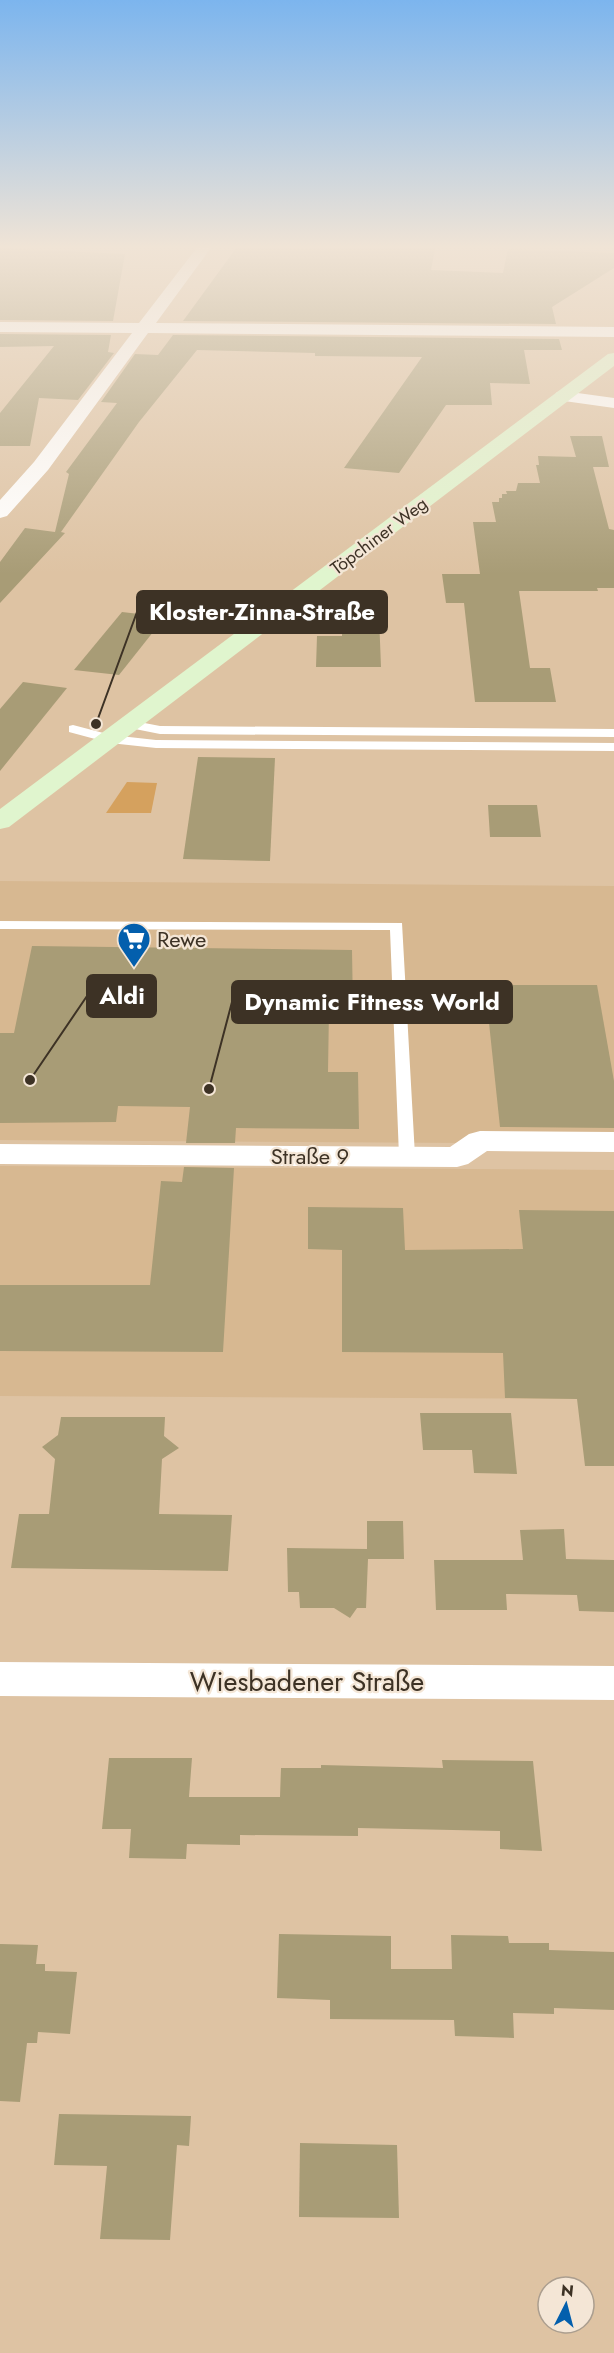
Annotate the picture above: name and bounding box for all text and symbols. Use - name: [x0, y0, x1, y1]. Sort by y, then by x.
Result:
- street label: Töpchiner Weg: [325, 491, 433, 581]
- callout: Kloster-Zinna-Straße: [137, 591, 387, 633]
- text: Kloster-Zinna-Straße: [149, 594, 375, 629]
- supermarket icon: Rewe: [116, 921, 152, 968]
- place label: Rewe: [157, 923, 206, 955]
- callout: Aldi: [87, 975, 156, 1017]
- text: Aldi: [98, 978, 145, 1013]
- callout: Dynamic Fitness World: [232, 981, 512, 1023]
- text: Dynamic Fitness World: [244, 984, 500, 1019]
- street label: Straße 9: [271, 1140, 349, 1172]
- street label: Wiesbadener Straße: [190, 1662, 424, 1701]
- north arrow: [536, 2275, 596, 2335]
- text: N: [560, 2278, 575, 2303]

